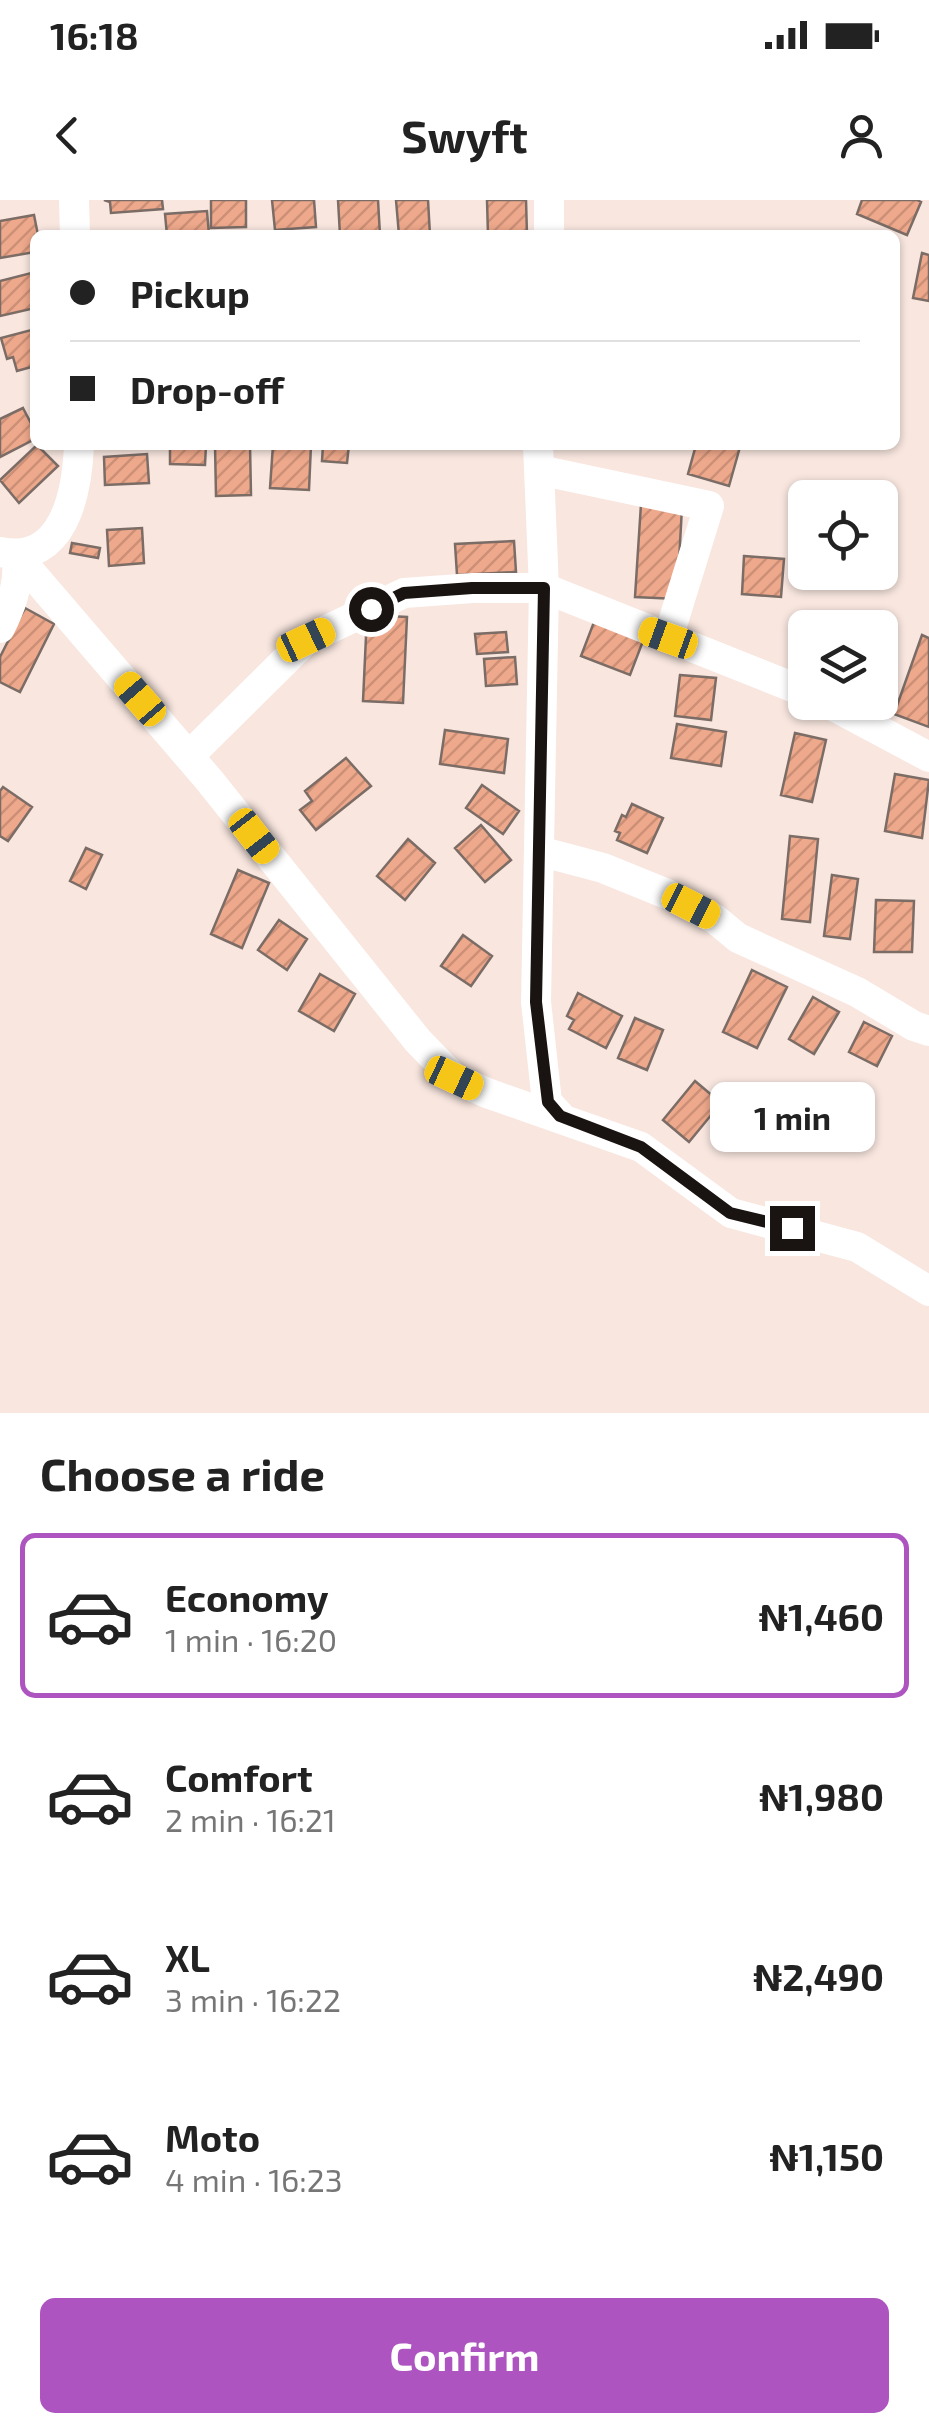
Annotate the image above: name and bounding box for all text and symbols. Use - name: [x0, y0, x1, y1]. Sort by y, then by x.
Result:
- text: 16:18: [50, 12, 139, 58]
- icon: back: [40, 108, 95, 163]
- text: Swyft: [401, 108, 528, 162]
- icon: person: [834, 108, 889, 163]
- text: Pickup: [130, 270, 250, 316]
- text: Drop-off: [130, 366, 284, 412]
- map controls: [788, 480, 898, 720]
- button: locate: [788, 480, 898, 590]
- route start: [349, 587, 394, 632]
- button: layers: [788, 610, 898, 720]
- car: [272, 614, 340, 666]
- car: [635, 614, 701, 662]
- car: [109, 667, 171, 731]
- car: [224, 803, 284, 869]
- car: [657, 879, 725, 933]
- car: [420, 1052, 488, 1104]
- callout: 1 min: [710, 1083, 874, 1153]
- text: 1 min: [754, 1098, 831, 1136]
- route end: [770, 1206, 815, 1251]
- text: Choose a ride: [40, 1446, 325, 1500]
- icon: car: [45, 1571, 135, 1661]
- text: Economy: [165, 1574, 329, 1620]
- text: ₦1,460: [759, 1593, 884, 1639]
- text: 1 min · 16:20: [165, 1620, 337, 1658]
- icon: car: [45, 1751, 135, 1841]
- text: Comfort: [165, 1754, 313, 1800]
- text: ₦1,980: [759, 1773, 884, 1819]
- text: 2 min · 16:21: [165, 1800, 336, 1838]
- icon: car: [45, 1931, 135, 2021]
- text: XL: [165, 1934, 210, 1980]
- text: ₦2,490: [753, 1953, 884, 1999]
- text: 3 min · 16:22: [165, 1980, 341, 2018]
- icon: car: [45, 2111, 135, 2201]
- text: Moto: [165, 2114, 260, 2160]
- text: ₦1,150: [769, 2133, 884, 2179]
- text: 4 min · 16:23: [165, 2160, 343, 2198]
- button: Confirm: [40, 2298, 889, 2413]

